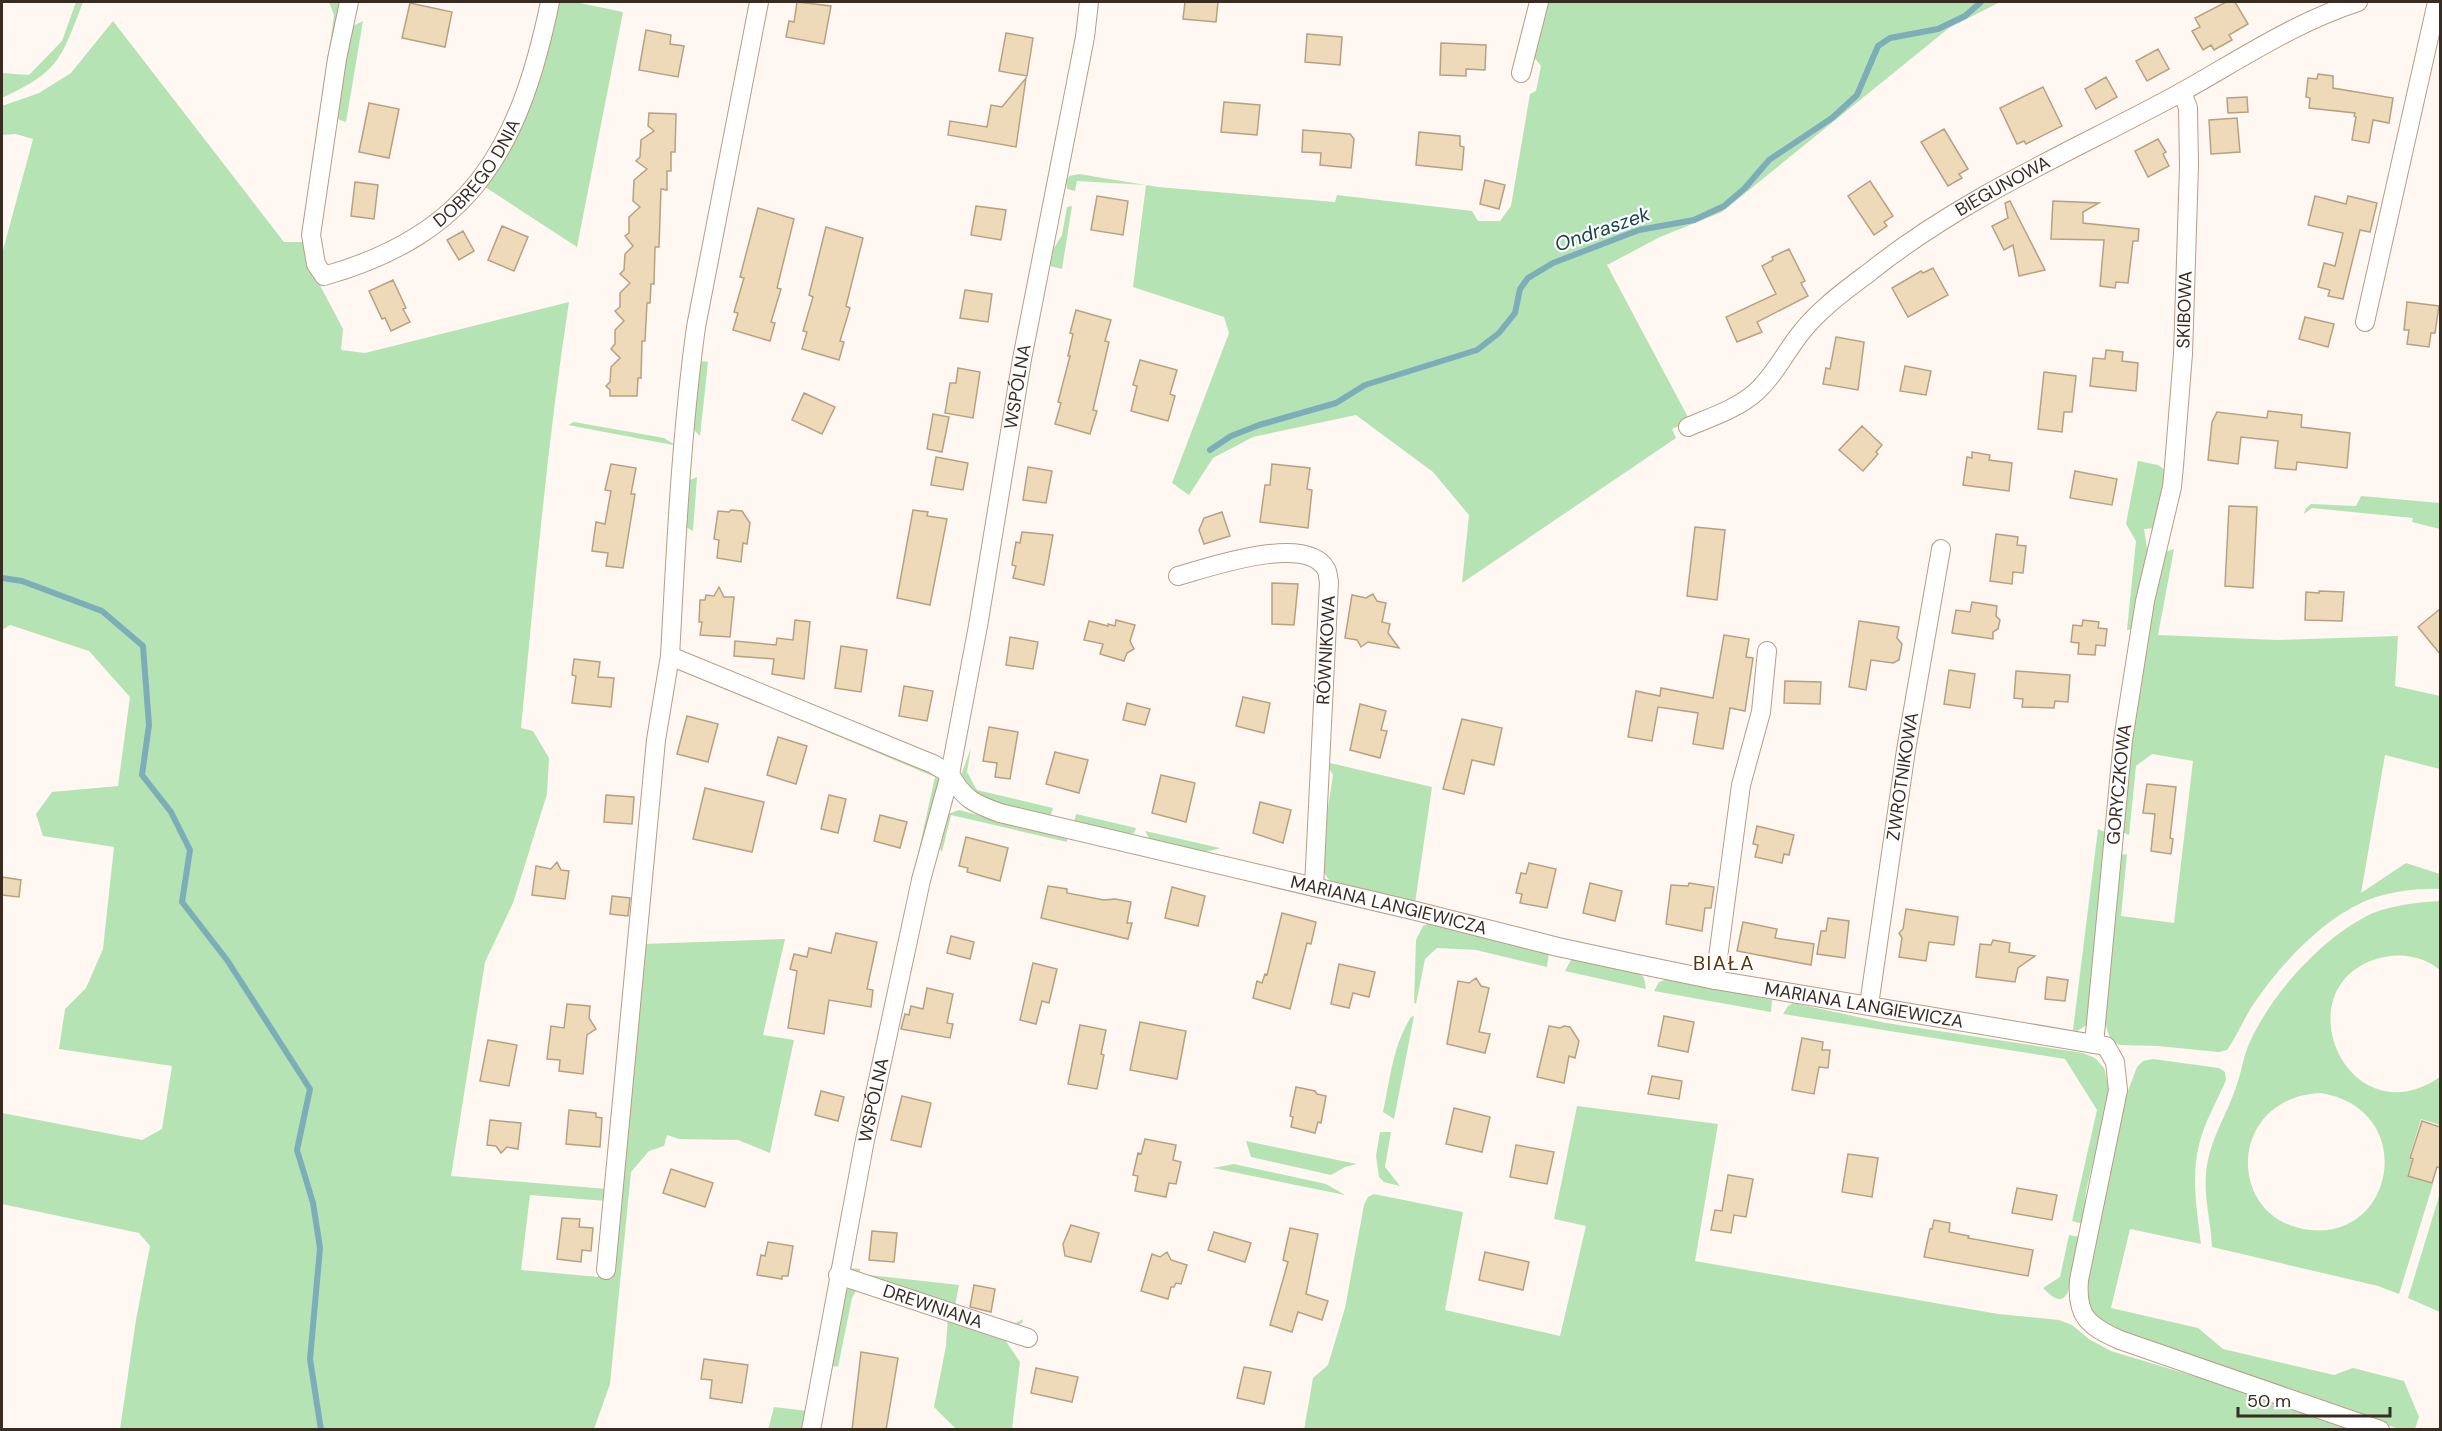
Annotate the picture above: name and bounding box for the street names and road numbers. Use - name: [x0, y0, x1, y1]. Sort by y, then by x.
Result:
- street label: DOBREGO DNIA: [428, 115, 526, 233]
- street label: BIEGUNOWA: [1951, 150, 2054, 222]
- street label: SKIBOWA: [2171, 271, 2198, 349]
- street label: WSPÓLNA: [999, 342, 1037, 431]
- street label: RÓWNIKOWA: [1311, 595, 1341, 705]
- street label: ZWROTNIKOWA: [1881, 710, 1924, 842]
- street label: GORYCZKOWA: [2101, 722, 2137, 846]
- street label: MARIANA LANGIEWICZA: [1288, 870, 1490, 941]
- street label: MARIANA LANGIEWICZA: [1763, 977, 1965, 1034]
- street label: WSPÓLNA: [853, 1055, 894, 1144]
- street label: DREWNIANA: [880, 1279, 986, 1334]

